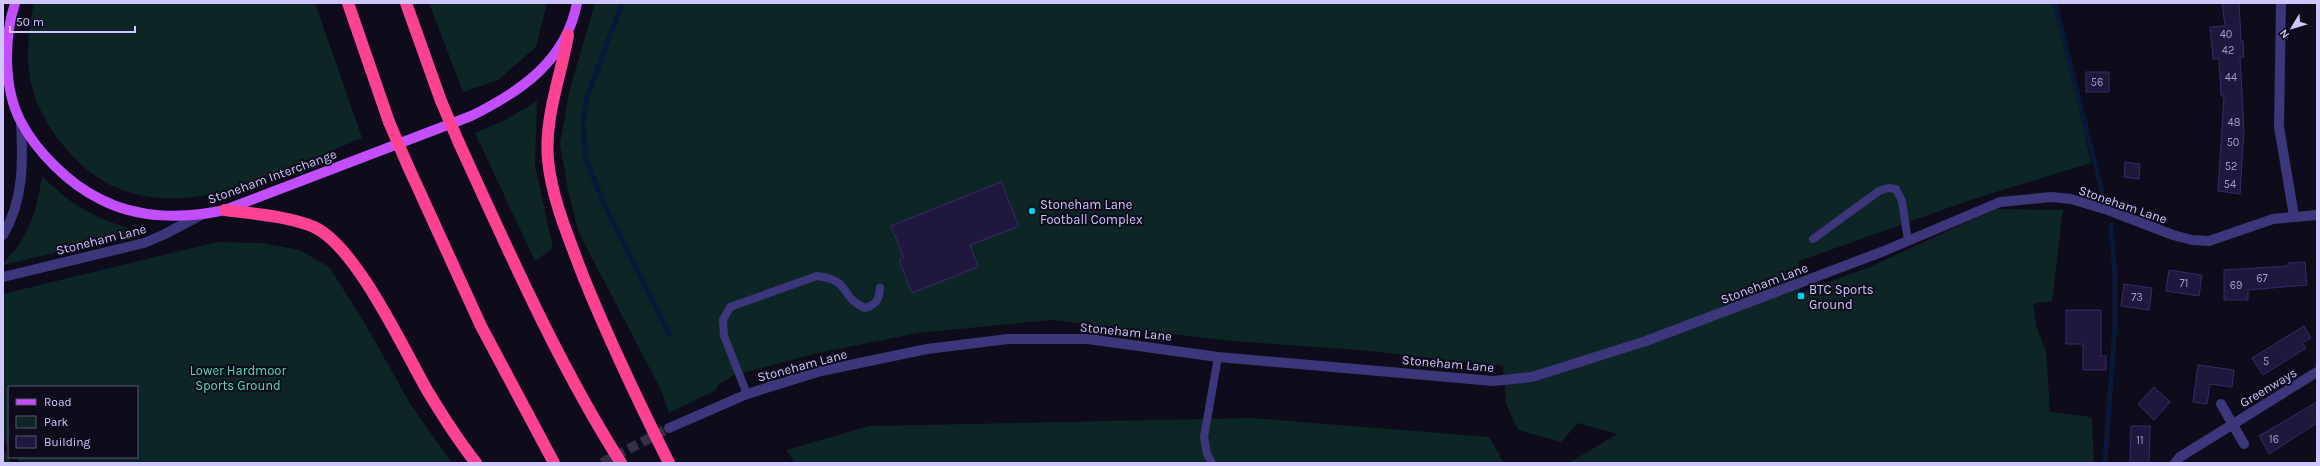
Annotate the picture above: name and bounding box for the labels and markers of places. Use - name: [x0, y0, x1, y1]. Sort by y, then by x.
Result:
- place label: Stoneham Lane Football Complex: [1040, 197, 1143, 227]
- marker: Stoneham Lane Football Complex: [1027, 206, 1037, 216]
- place label: BTC Sports Ground: [1809, 282, 1874, 312]
- marker: BTC Sports Ground: [1796, 291, 1806, 301]

